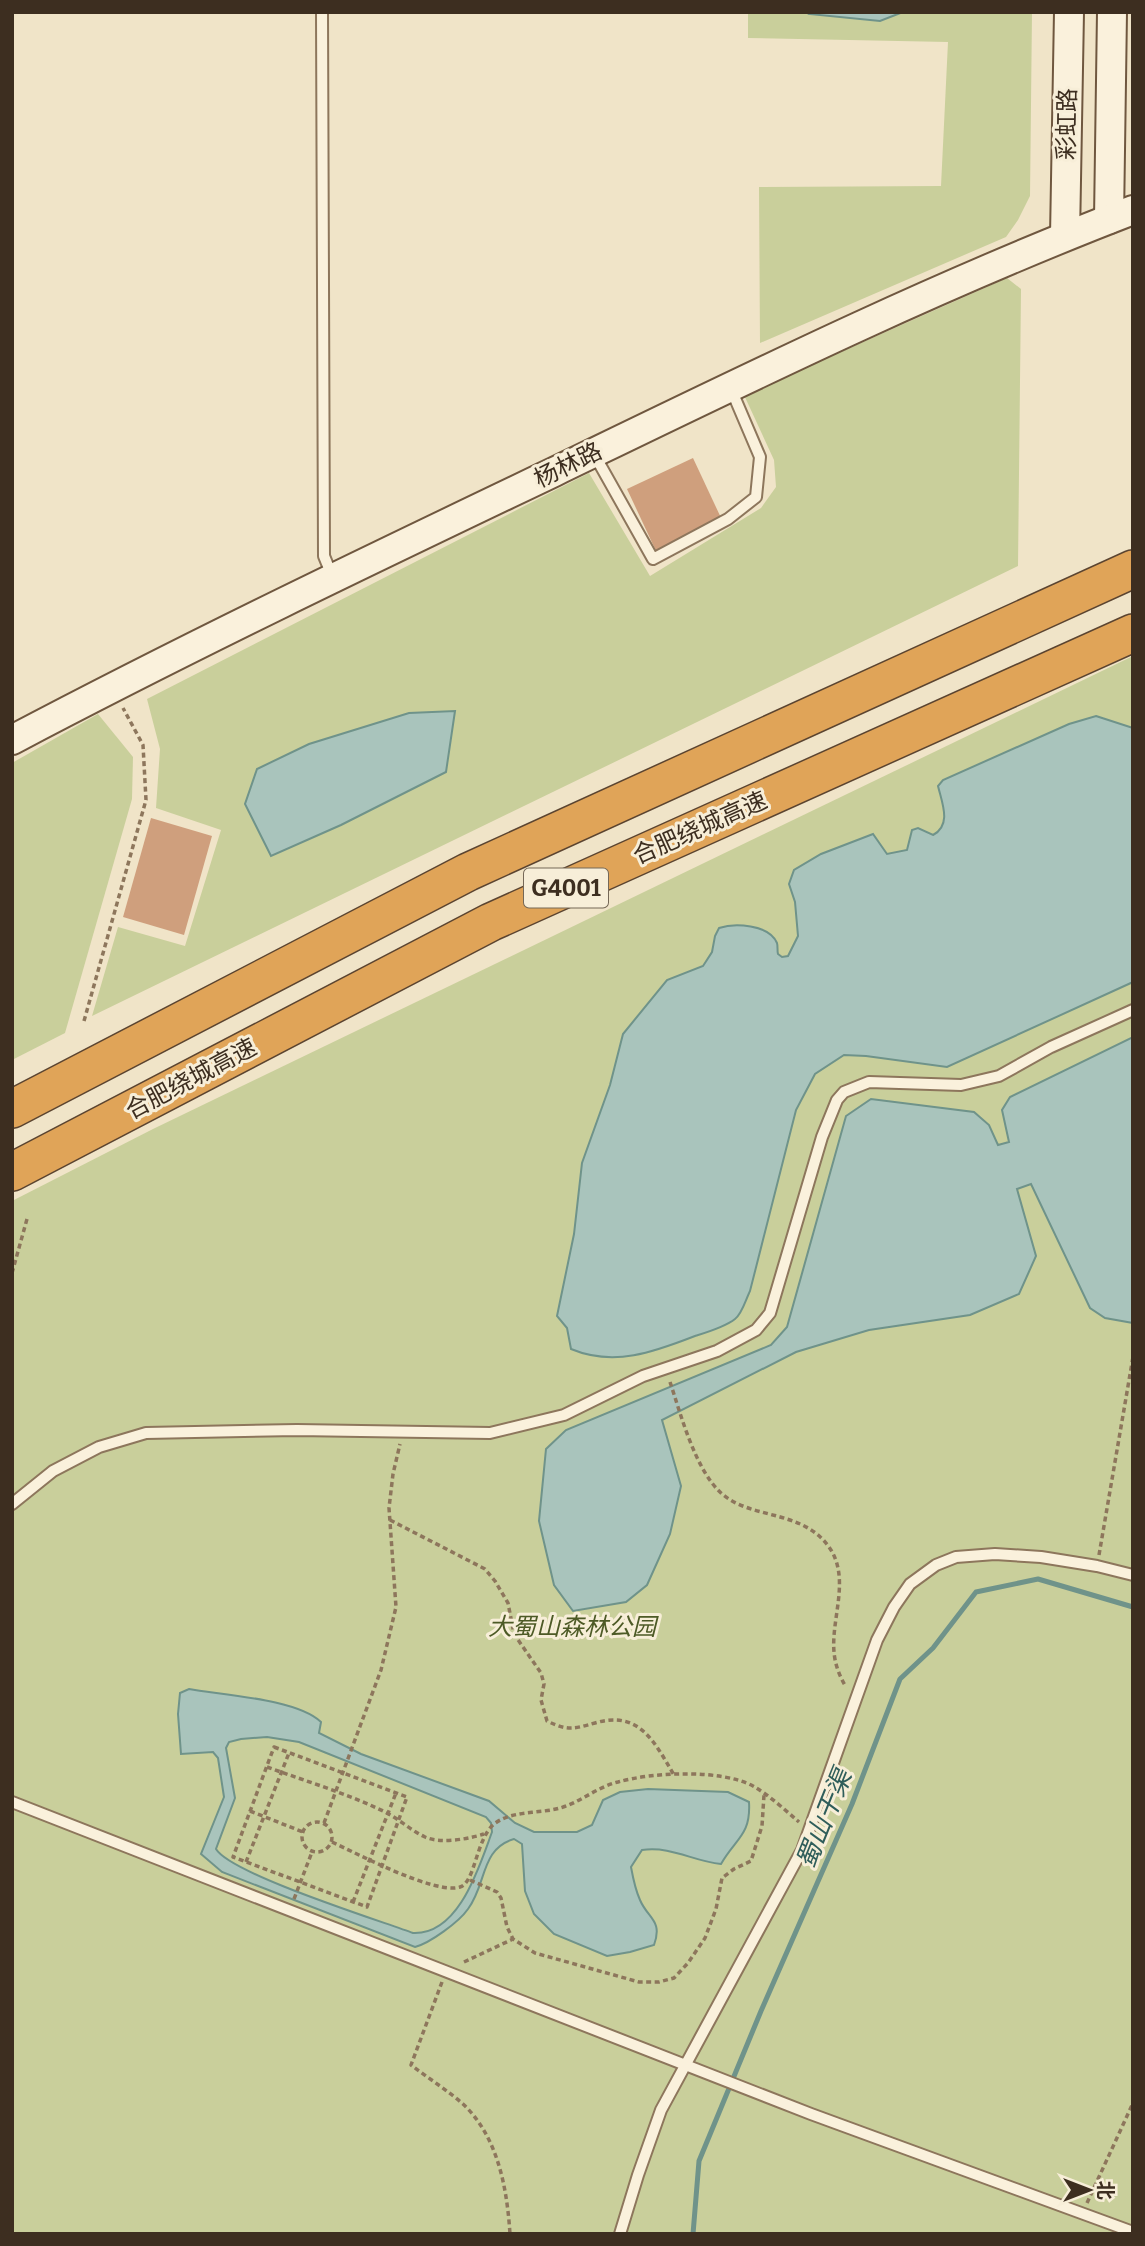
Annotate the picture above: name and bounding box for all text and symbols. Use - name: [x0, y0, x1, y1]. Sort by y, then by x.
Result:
- street label: 彩虹路: [1052, 88, 1082, 160]
- street label: 杨林路: [530, 437, 606, 493]
- street label: 合肥绕城高速: [629, 786, 771, 870]
- road number: G4001: [524, 868, 608, 908]
- street label: 合肥绕城高速: [121, 1033, 261, 1125]
- park label: 大蜀山森林公园: [488, 1613, 659, 1641]
- water label: 蜀山干渠: [791, 1761, 860, 1873]
- north arrow: [1054, 2155, 1124, 2225]
- text: 北: [1094, 2180, 1117, 2200]

